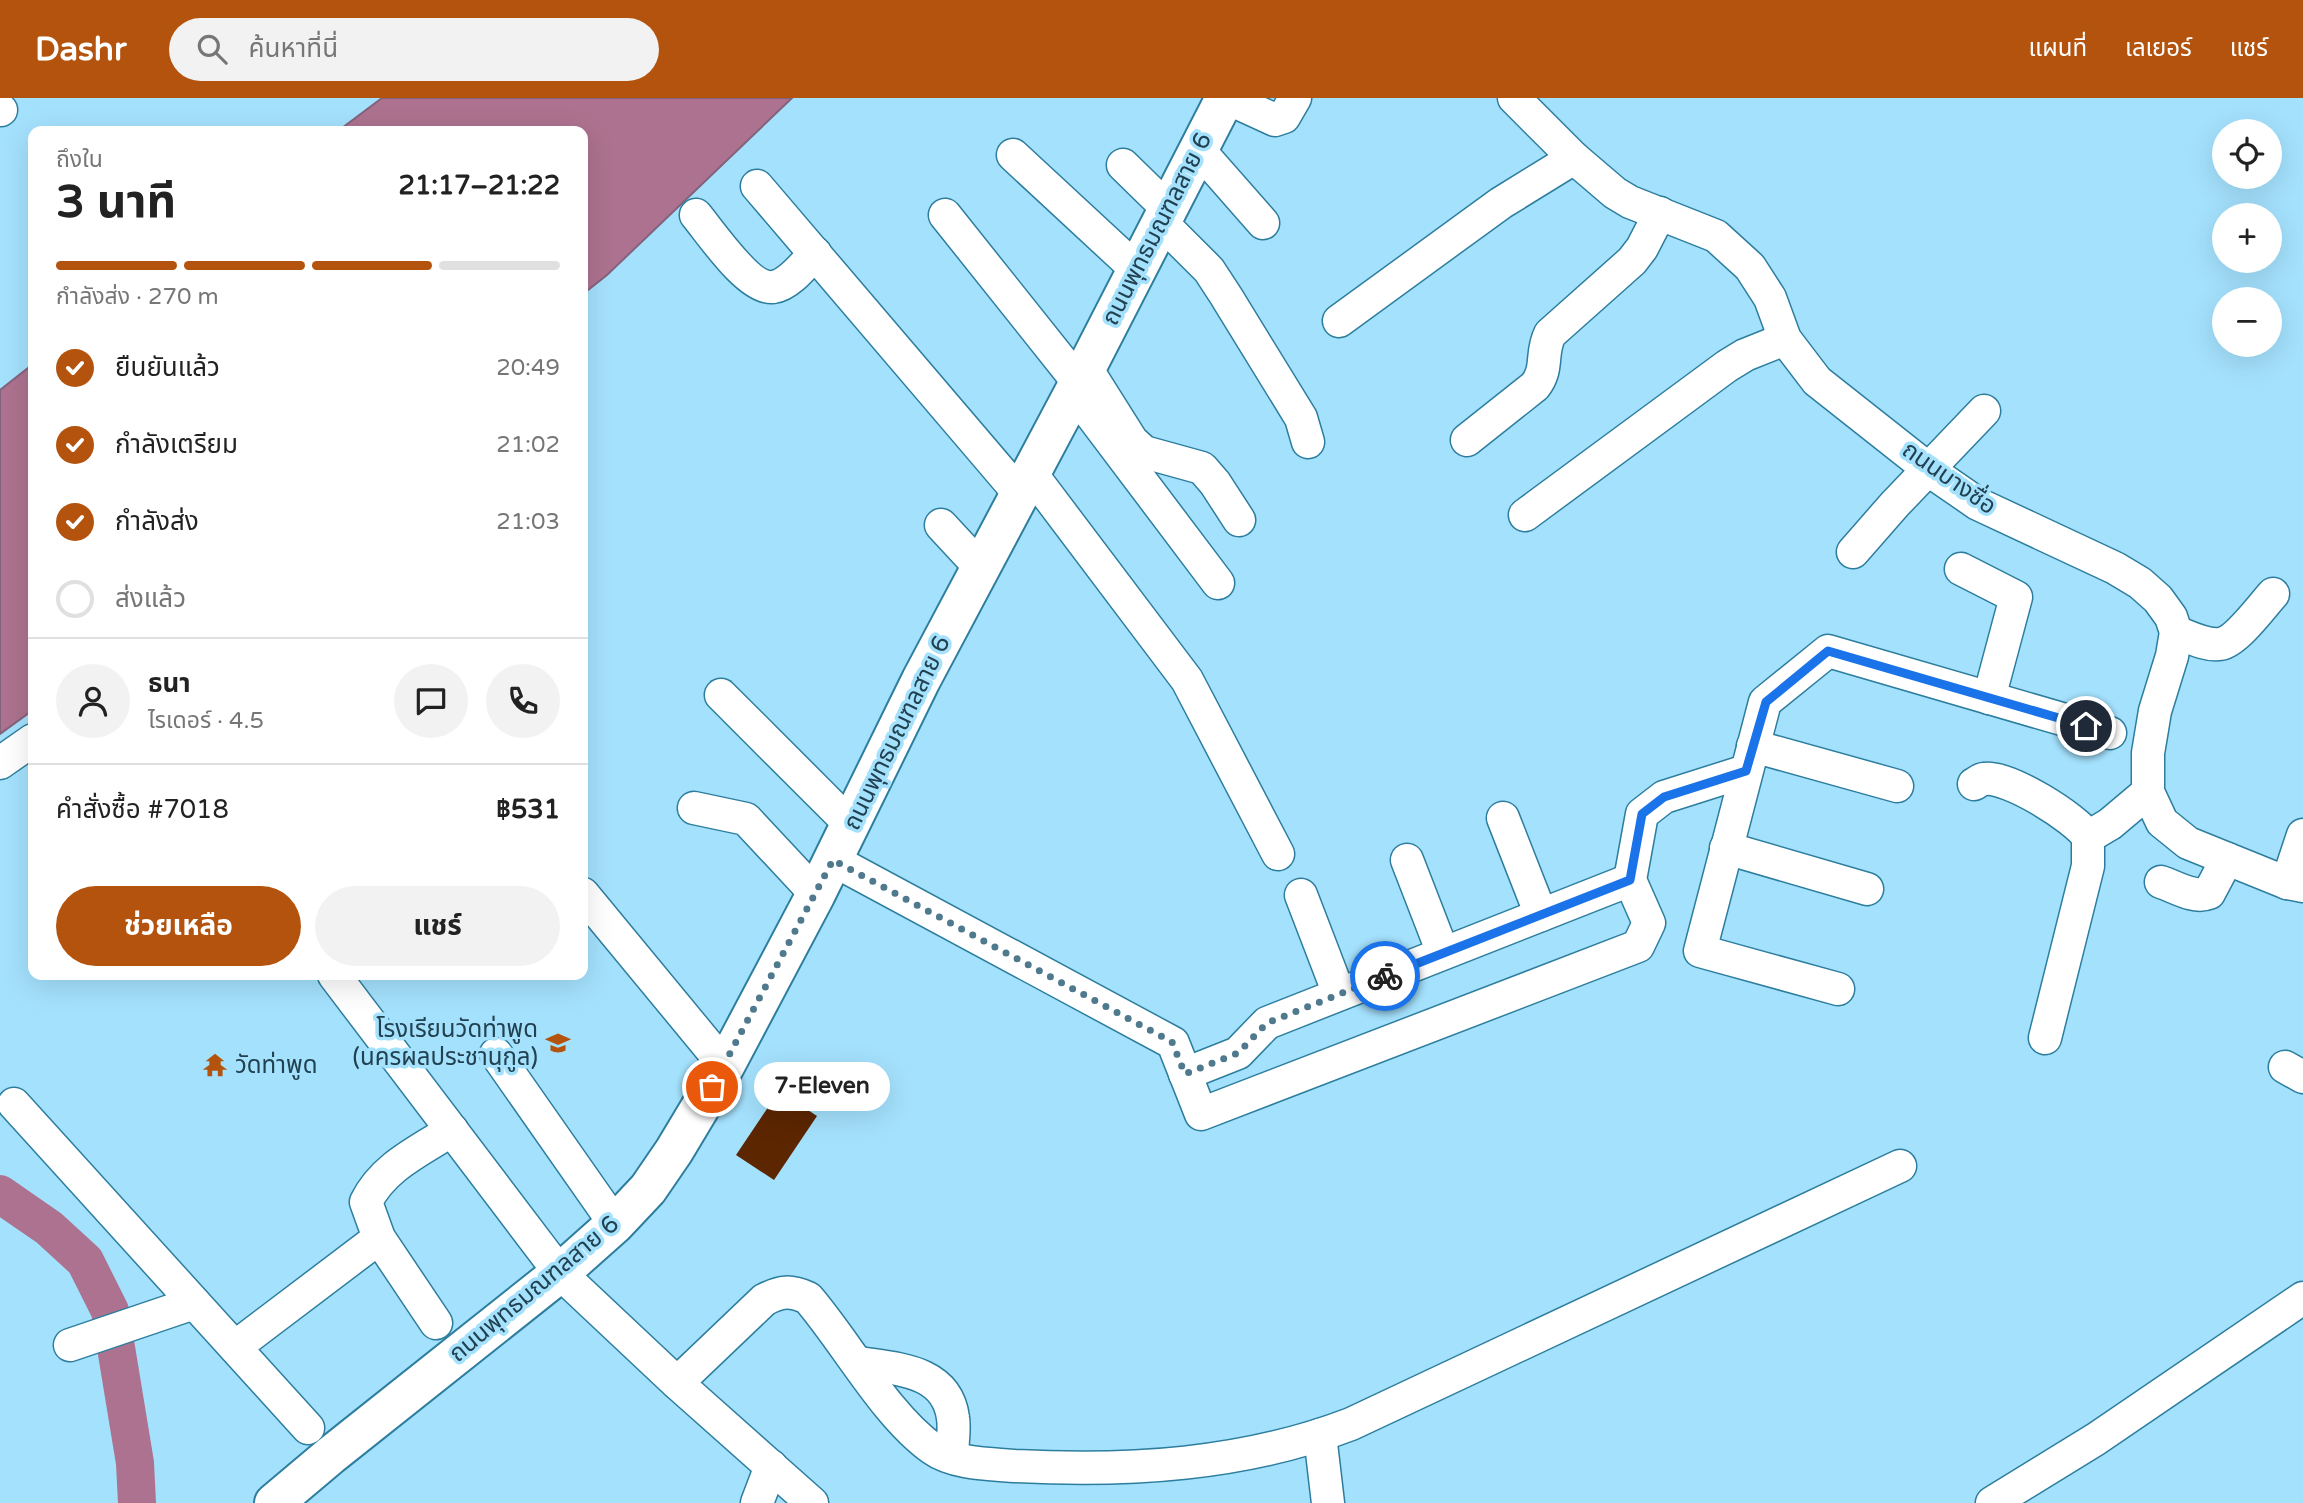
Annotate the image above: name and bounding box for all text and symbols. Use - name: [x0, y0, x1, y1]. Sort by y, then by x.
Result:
- search box: [169, 18, 659, 81]
- text: Dashr: [35, 30, 127, 69]
- icon: search: [193, 30, 231, 68]
- text: ค้นหาที่นี่: [249, 33, 338, 64]
- text: แผนที่: [2029, 34, 2087, 63]
- text: เลเยอร์: [2125, 34, 2192, 63]
- text: แชร์: [2230, 34, 2268, 63]
- map controls: [2212, 119, 2282, 357]
- button: locate: [2212, 119, 2282, 189]
- street label: ถนนพุทธมณฑลสาย 6: [1096, 128, 1218, 330]
- text: ถึงใน: [56, 146, 103, 174]
- text: 21:17–21:22: [399, 170, 560, 201]
- text: 3 นาที: [56, 175, 176, 230]
- button: +: [2212, 203, 2282, 273]
- text: กำลังส่ง · 270 m: [56, 283, 219, 311]
- button: −: [2212, 287, 2282, 357]
- icon: check: [56, 349, 94, 387]
- text: ยืนยันแล้ว: [115, 352, 220, 383]
- text: 20:49: [496, 354, 560, 382]
- icon: check: [56, 426, 94, 464]
- text: กำลังเตรียม: [115, 429, 238, 460]
- text: 21:02: [496, 431, 560, 459]
- street label: ถนนบางซื่อ: [1896, 433, 2003, 521]
- icon: check: [56, 503, 94, 541]
- text: กำลังส่ง: [115, 506, 199, 537]
- text: 21:03: [496, 508, 560, 536]
- text: ส่งแล้ว: [115, 583, 186, 614]
- street label: ถนนพุทธมณฑลสาย 6: [837, 631, 957, 835]
- button: person: [56, 664, 130, 738]
- button: chat: [394, 664, 468, 738]
- button: phone: [486, 664, 560, 738]
- text: ธนา: [148, 668, 191, 699]
- pin: [2056, 696, 2116, 756]
- text: ไรเดอร์ · 4.5: [148, 707, 264, 735]
- icon: home: [2067, 707, 2105, 745]
- text: คำสั่งซื้อ #7018: [56, 794, 229, 825]
- text: ฿531: [496, 794, 560, 825]
- button: ช่วยเหลือ: [56, 886, 301, 966]
- button: แชร์: [315, 886, 560, 966]
- courier: [1350, 941, 1420, 1011]
- icon: bike: [1366, 957, 1404, 995]
- place label: โรงเรียนวัดท่าพูด (นครผลประชานุกูล): [353, 1015, 538, 1072]
- school or university icon: โรงเรียนวัดท่าพูด (นครผลประชานุกูล): [544, 1029, 572, 1057]
- temple icon: วัดท่าพูด: [201, 1051, 229, 1079]
- place label: วัดท่าพูด: [235, 1051, 317, 1080]
- pin: [682, 1057, 742, 1117]
- callout: 7-Eleven: [754, 1062, 890, 1112]
- icon: bag: [693, 1068, 731, 1106]
- text: 7-Eleven: [774, 1072, 870, 1100]
- street label: ถนนพุทธมณฑลสาย 6: [443, 1210, 625, 1368]

